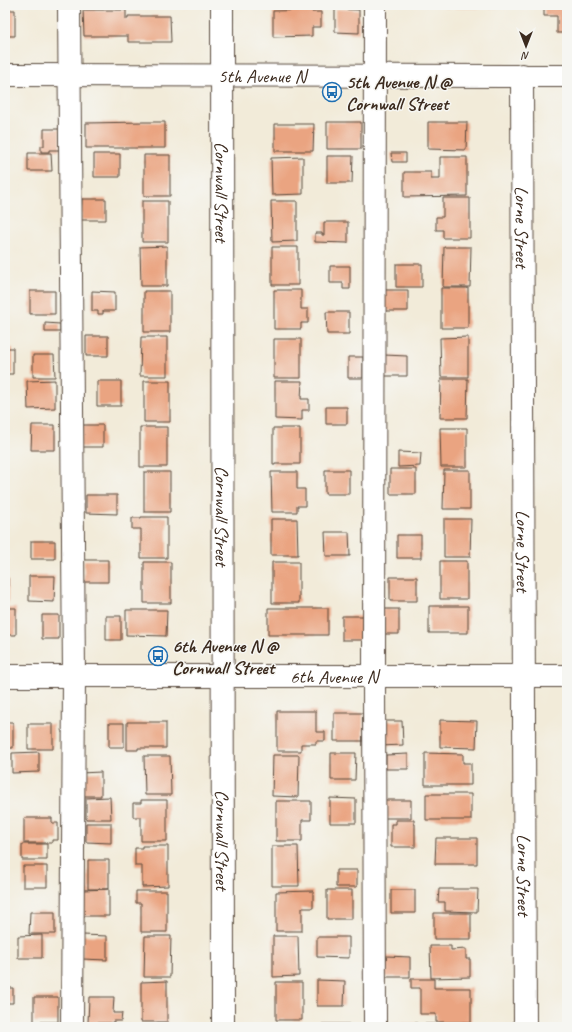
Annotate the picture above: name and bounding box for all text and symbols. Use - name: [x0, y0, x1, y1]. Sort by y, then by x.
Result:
- north arrow: [506, 26, 546, 66]
- text: N: [520, 49, 529, 63]
- street label: 5th Avenue N: [218, 64, 309, 89]
- place label: 5th Avenue N @ Cornwall Street: [346, 70, 453, 116]
- bus stop icon: 5th Avenue N @ Cornwall Street: [321, 81, 343, 103]
- street label: Cornwall Street: [209, 142, 233, 244]
- street label: Lorne Street: [509, 186, 534, 270]
- street label: Cornwall Street: [209, 466, 234, 568]
- street label: Lorne Street: [510, 510, 535, 594]
- place label: 6th Avenue N @ Cornwall Street: [172, 634, 280, 680]
- bus stop icon: 6th Avenue N @ Cornwall Street: [147, 645, 169, 667]
- street label: 6th Avenue N: [290, 665, 381, 689]
- street label: Cornwall Street: [210, 790, 234, 892]
- street label: Lorne Street: [511, 834, 536, 918]

